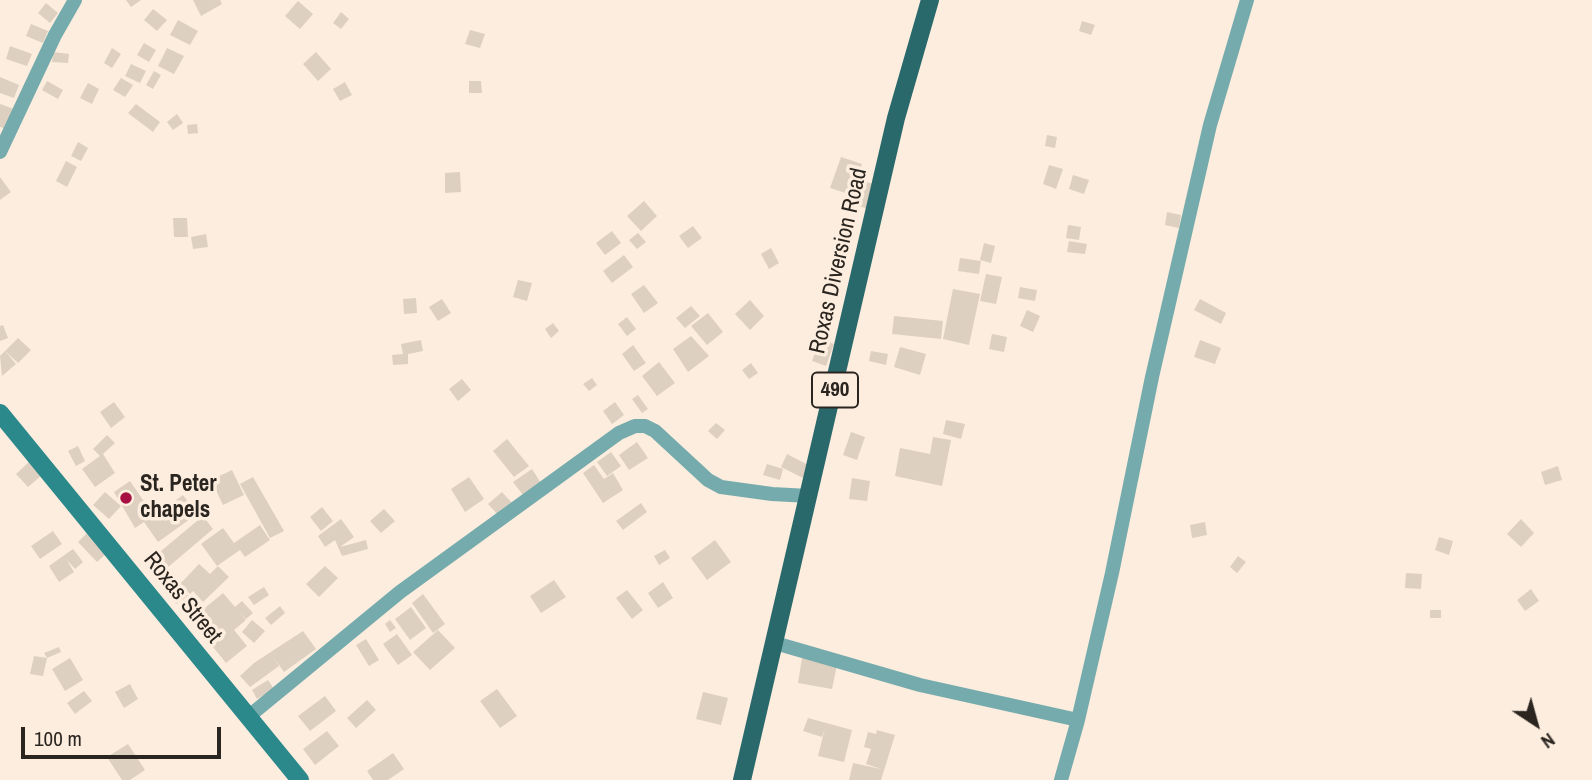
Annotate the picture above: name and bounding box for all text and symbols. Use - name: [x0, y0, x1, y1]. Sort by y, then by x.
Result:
- street label: Roxas Diversion Road: [804, 165, 874, 357]
- road number: 490: [812, 372, 858, 408]
- place label: St. Peter chapels: [140, 471, 217, 525]
- marker: St. Peter chapels: [118, 490, 134, 506]
- street label: Roxas Street: [137, 547, 227, 649]
- north arrow: [1501, 689, 1571, 759]
- scale bar: [24, 714, 224, 758]
- text: 100 m: [34, 724, 82, 753]
- text: N: [1536, 727, 1561, 755]

